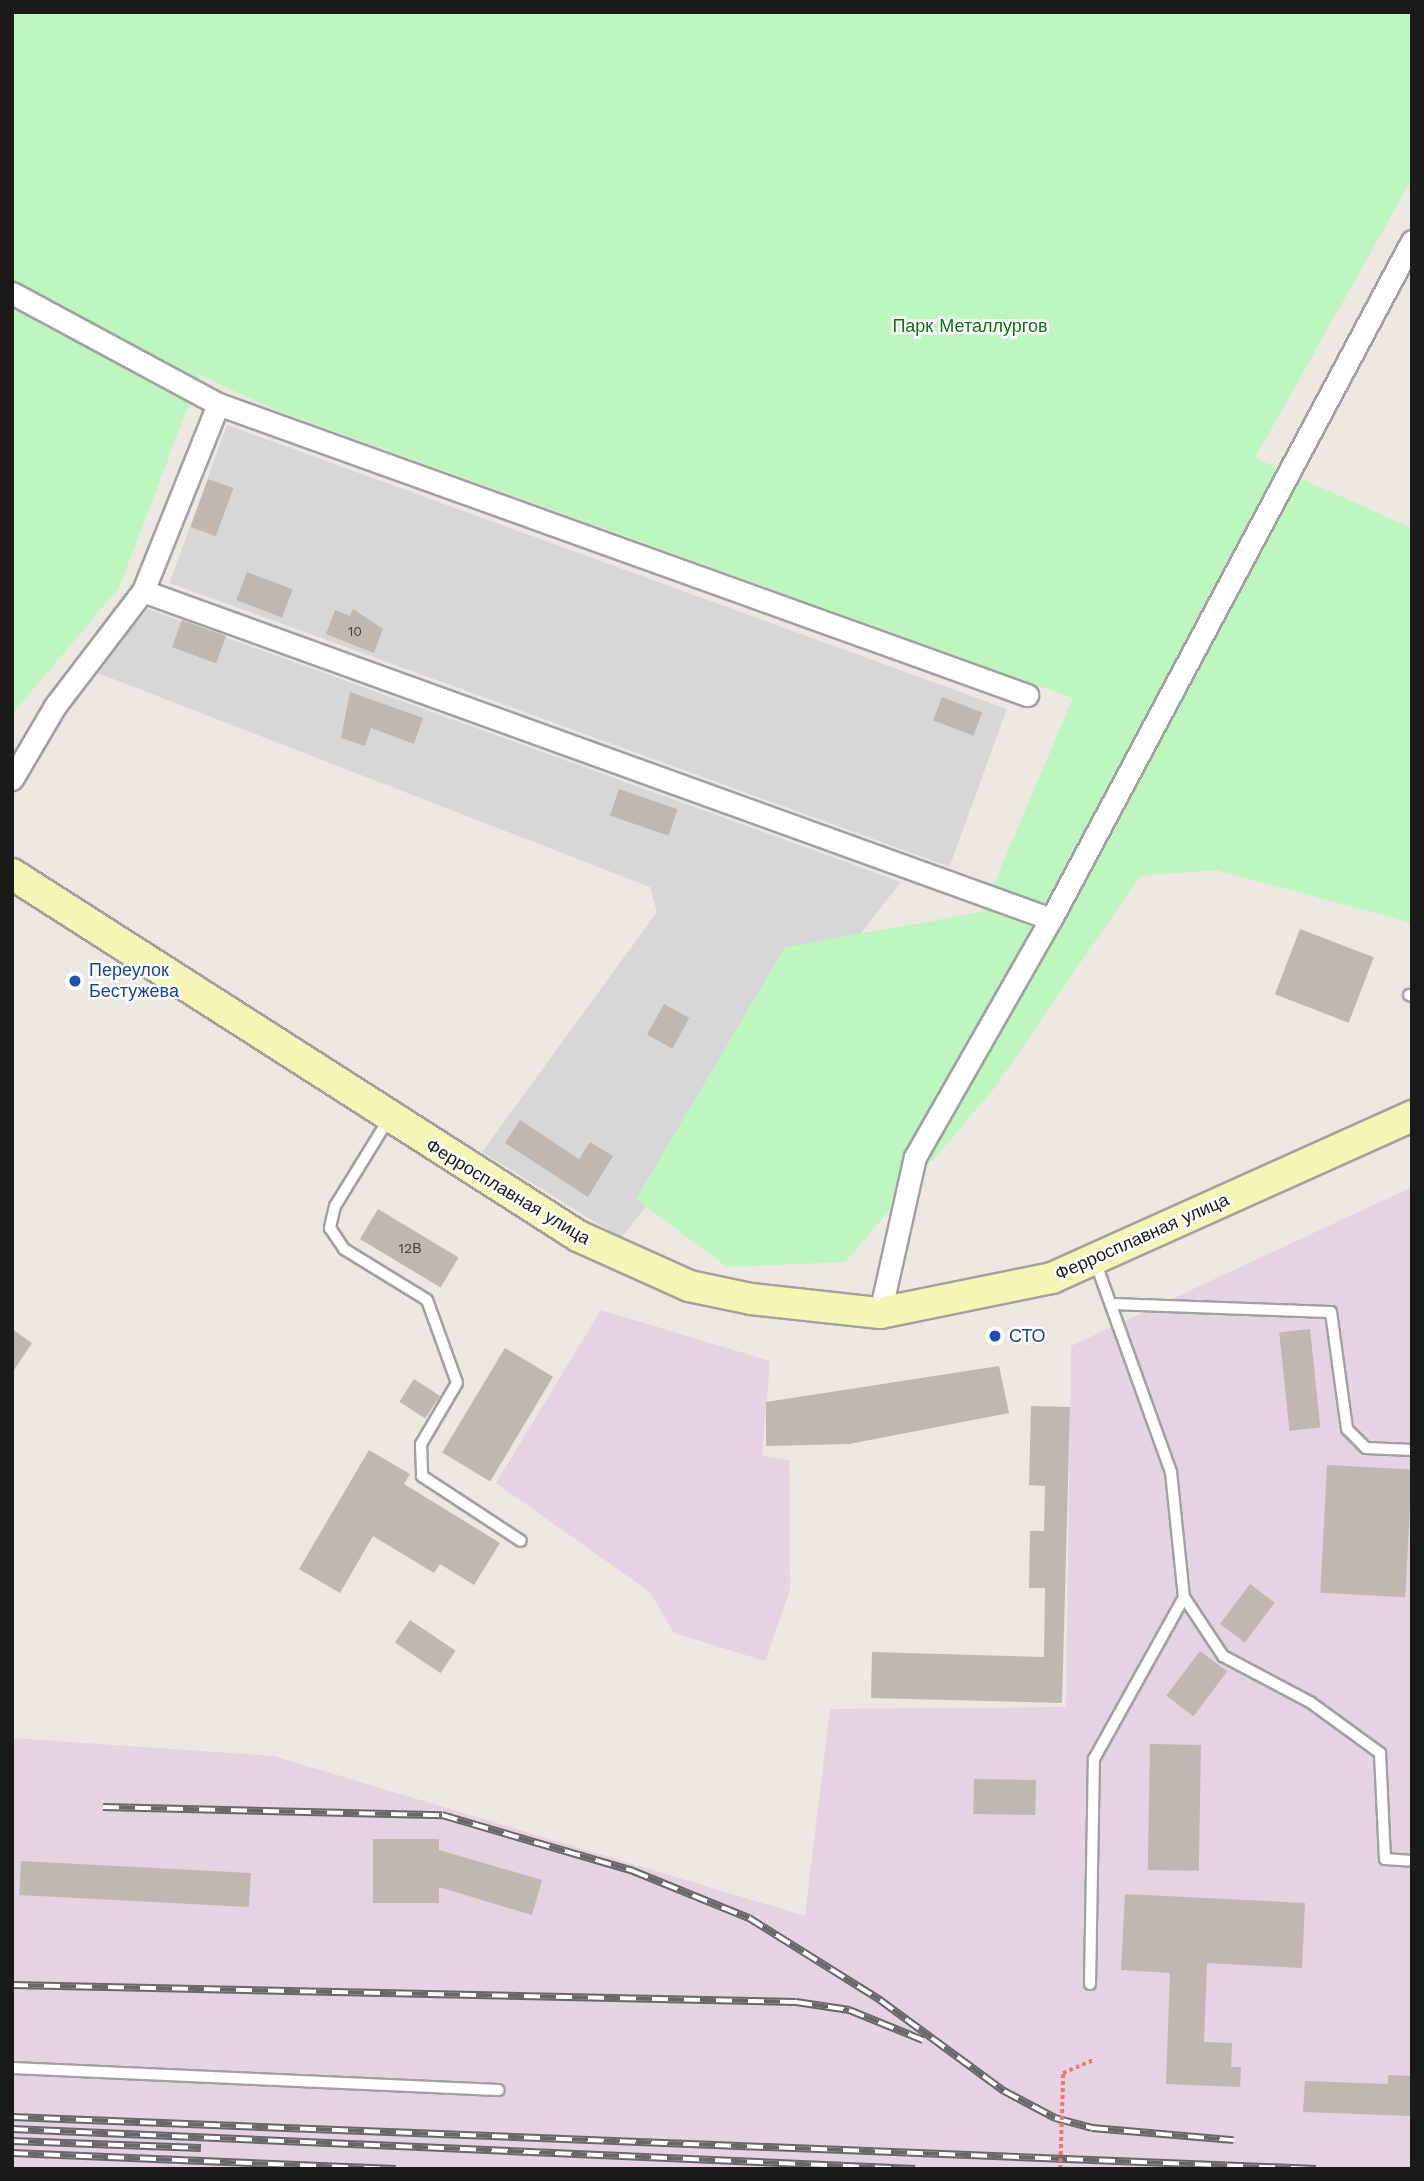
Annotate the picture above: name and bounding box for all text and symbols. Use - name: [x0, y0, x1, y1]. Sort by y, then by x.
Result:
- park label: Парк Металлургов: [892, 315, 1048, 337]
- house number: 10: [348, 623, 362, 639]
- place label: Переулок Бестужева: [89, 960, 179, 1002]
- marker: Переулок Бестужева: [67, 973, 83, 989]
- street label: Ферросплавная улица: [422, 1134, 594, 1250]
- street label: Ферросплавная улица: [1052, 1189, 1232, 1285]
- house number: 12В: [399, 1240, 421, 1256]
- place label: СТО: [1009, 1325, 1046, 1347]
- marker: СТО: [987, 1328, 1003, 1344]

